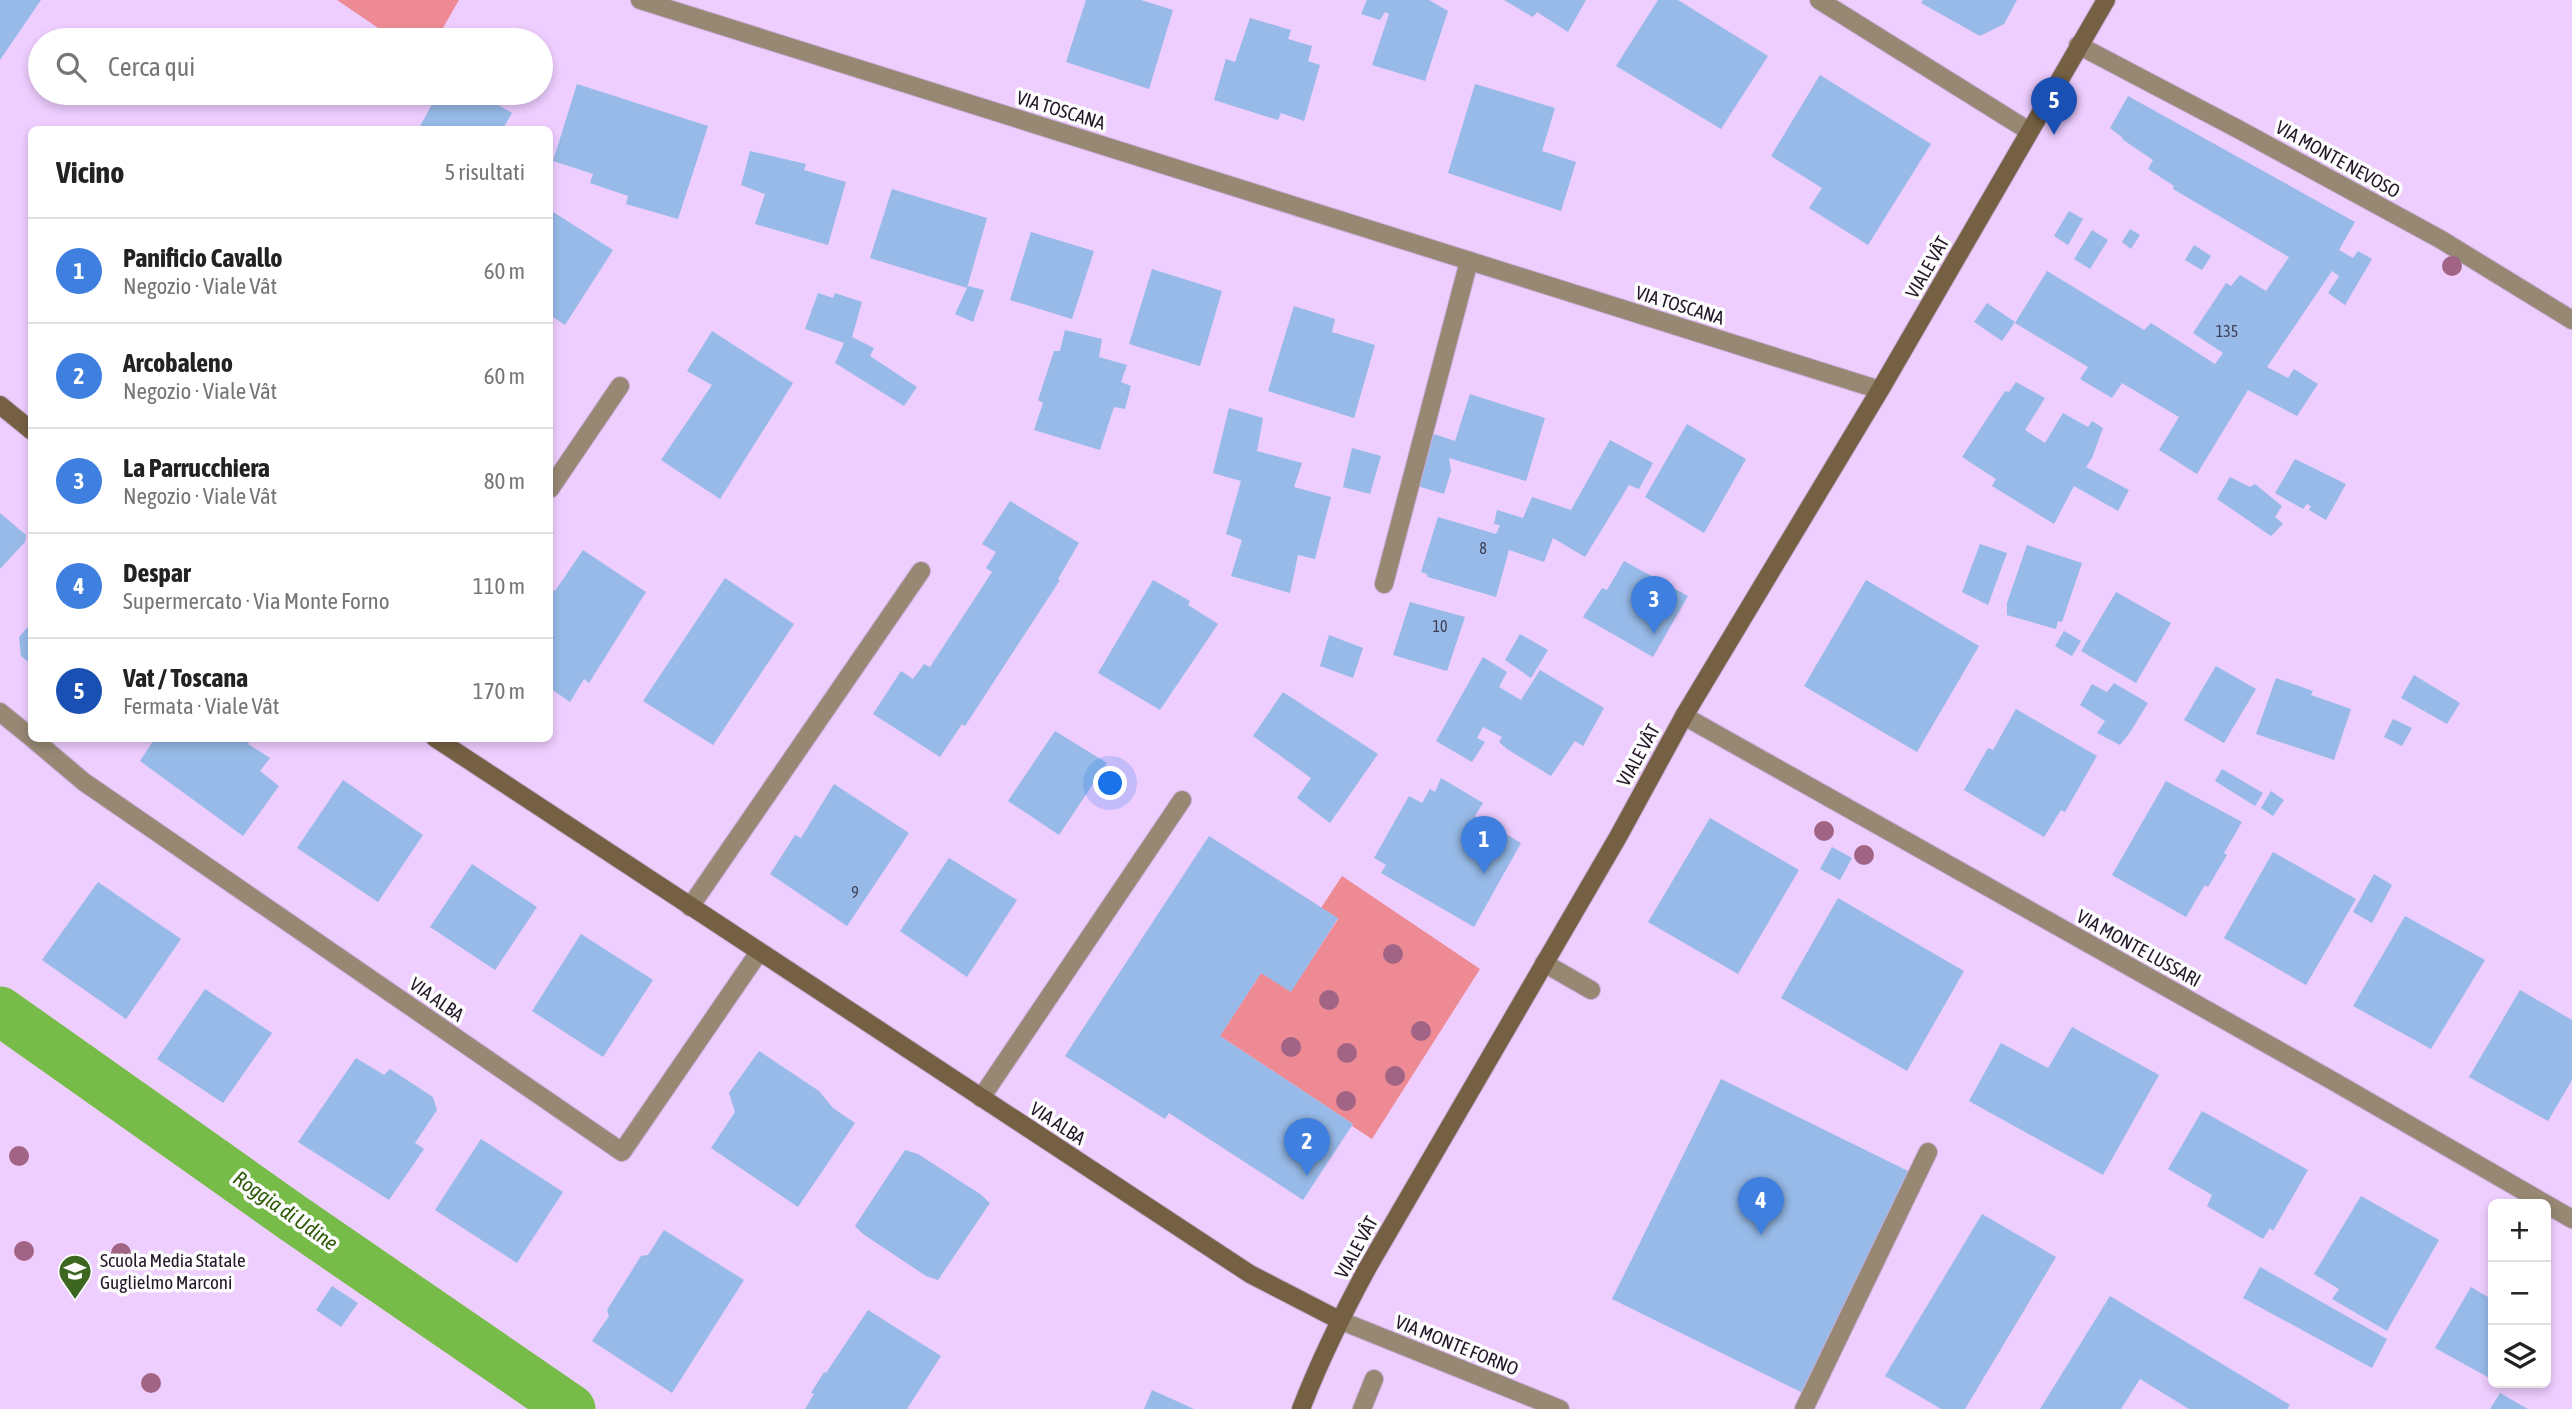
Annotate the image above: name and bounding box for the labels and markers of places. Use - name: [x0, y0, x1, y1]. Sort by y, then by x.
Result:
- pin: 5: [2031, 77, 2077, 135]
- pin: 3: [1631, 576, 1677, 634]
- pin: 1: [1461, 816, 1507, 874]
- pin: 2: [1284, 1118, 1330, 1176]
- pin: 4: [1738, 1177, 1784, 1235]
- place label: Scuola Media Statale Guglielmo Marconi: [100, 1249, 246, 1293]
- school or university icon: Scuola Media Statale Guglielmo Marconi: [56, 1252, 94, 1301]

